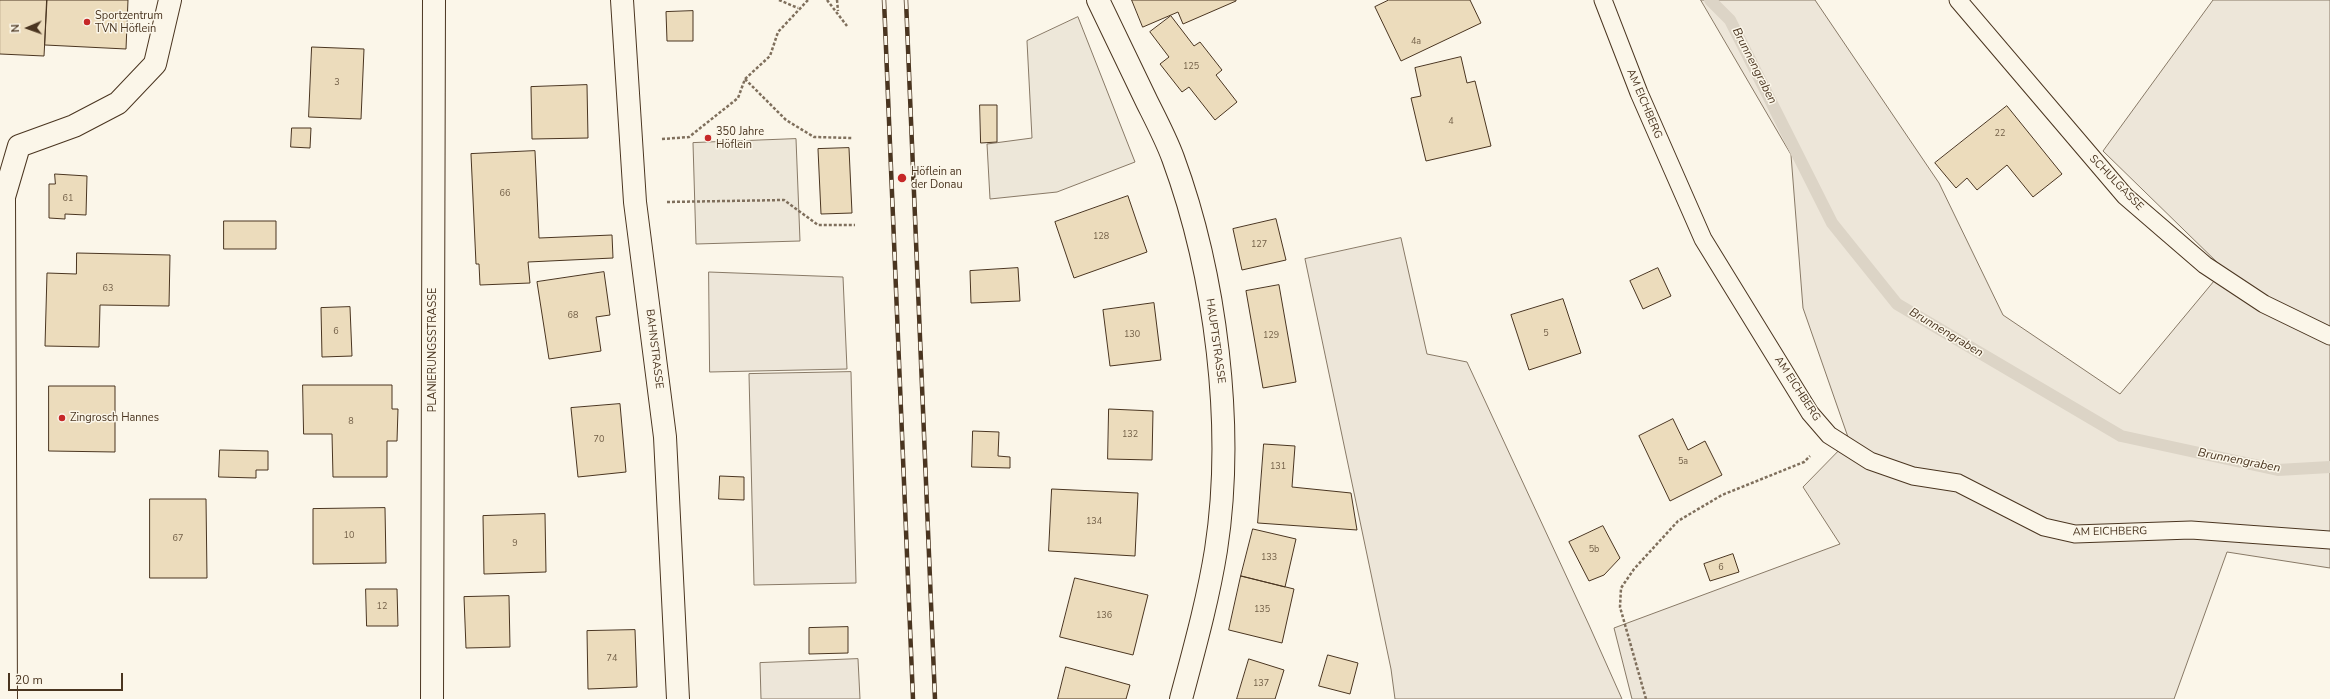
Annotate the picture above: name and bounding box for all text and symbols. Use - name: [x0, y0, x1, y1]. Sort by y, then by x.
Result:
- north arrow: [8, 8, 48, 48]
- place label: Sportzentrum TVN Höflein: [95, 9, 163, 35]
- marker: Sportzentrum TVN Höflein: [82, 17, 92, 27]
- text: N: [8, 24, 23, 33]
- water label: Brunnengraben: [1729, 25, 1779, 107]
- house number: 4a: [1411, 37, 1421, 47]
- house number: 125: [1183, 62, 1199, 72]
- street label: AM EICHBERG: [1623, 67, 1665, 141]
- house number: 3: [334, 78, 340, 88]
- house number: 4: [1448, 117, 1454, 127]
- place label: 350 Jahre Höflein: [716, 125, 764, 151]
- house number: 22: [1995, 129, 2005, 139]
- marker: 350 Jahre Höflein: [703, 133, 713, 143]
- street label: SCHULGASSE: [2086, 153, 2146, 213]
- place label: Höflein an der Donau: [911, 165, 963, 191]
- marker: Höflein an der Donau: [896, 172, 908, 184]
- house number: 66: [500, 189, 510, 199]
- house number: 61: [63, 194, 73, 204]
- house number: 128: [1093, 232, 1109, 242]
- house number: 127: [1251, 240, 1267, 250]
- house number: 63: [103, 284, 113, 294]
- street label: PLANIERUNGSSTRASSE: [426, 288, 440, 412]
- street label: HAUPTSTRASSE: [1202, 298, 1228, 384]
- water label: Brunnengraben: [1906, 305, 1986, 361]
- street label: BAHNSTRASSE: [643, 308, 665, 390]
- house number: 68: [568, 311, 578, 321]
- house number: 6: [333, 327, 339, 337]
- house number: 5: [1543, 329, 1549, 339]
- house number: 130: [1124, 330, 1140, 340]
- house number: 129: [1263, 331, 1279, 341]
- street label: AM EICHBERG: [1771, 354, 1823, 424]
- place label: Zingrosch Hannes: [70, 411, 159, 425]
- marker: Zingrosch Hannes: [57, 413, 67, 423]
- house number: 8: [348, 417, 354, 427]
- house number: 132: [1122, 430, 1138, 440]
- house number: 70: [594, 435, 604, 445]
- water label: Brunnengraben: [2196, 446, 2282, 476]
- house number: 5a: [1678, 457, 1688, 467]
- house number: 131: [1270, 462, 1286, 472]
- house number: 134: [1086, 517, 1102, 527]
- street label: AM EICHBERG: [2073, 525, 2147, 539]
- house number: 10: [344, 531, 354, 541]
- house number: 67: [173, 534, 183, 544]
- house number: 9: [512, 539, 518, 549]
- house number: 5b: [1589, 545, 1599, 555]
- house number: 133: [1261, 553, 1277, 563]
- house number: 6: [1718, 563, 1724, 573]
- house number: 12: [377, 602, 387, 612]
- house number: 135: [1254, 605, 1270, 615]
- house number: 136: [1096, 611, 1112, 621]
- house number: 74: [607, 654, 617, 664]
- scale bar: [10, 665, 125, 691]
- text: 20 m: [15, 672, 43, 688]
- house number: 137: [1253, 679, 1269, 689]

